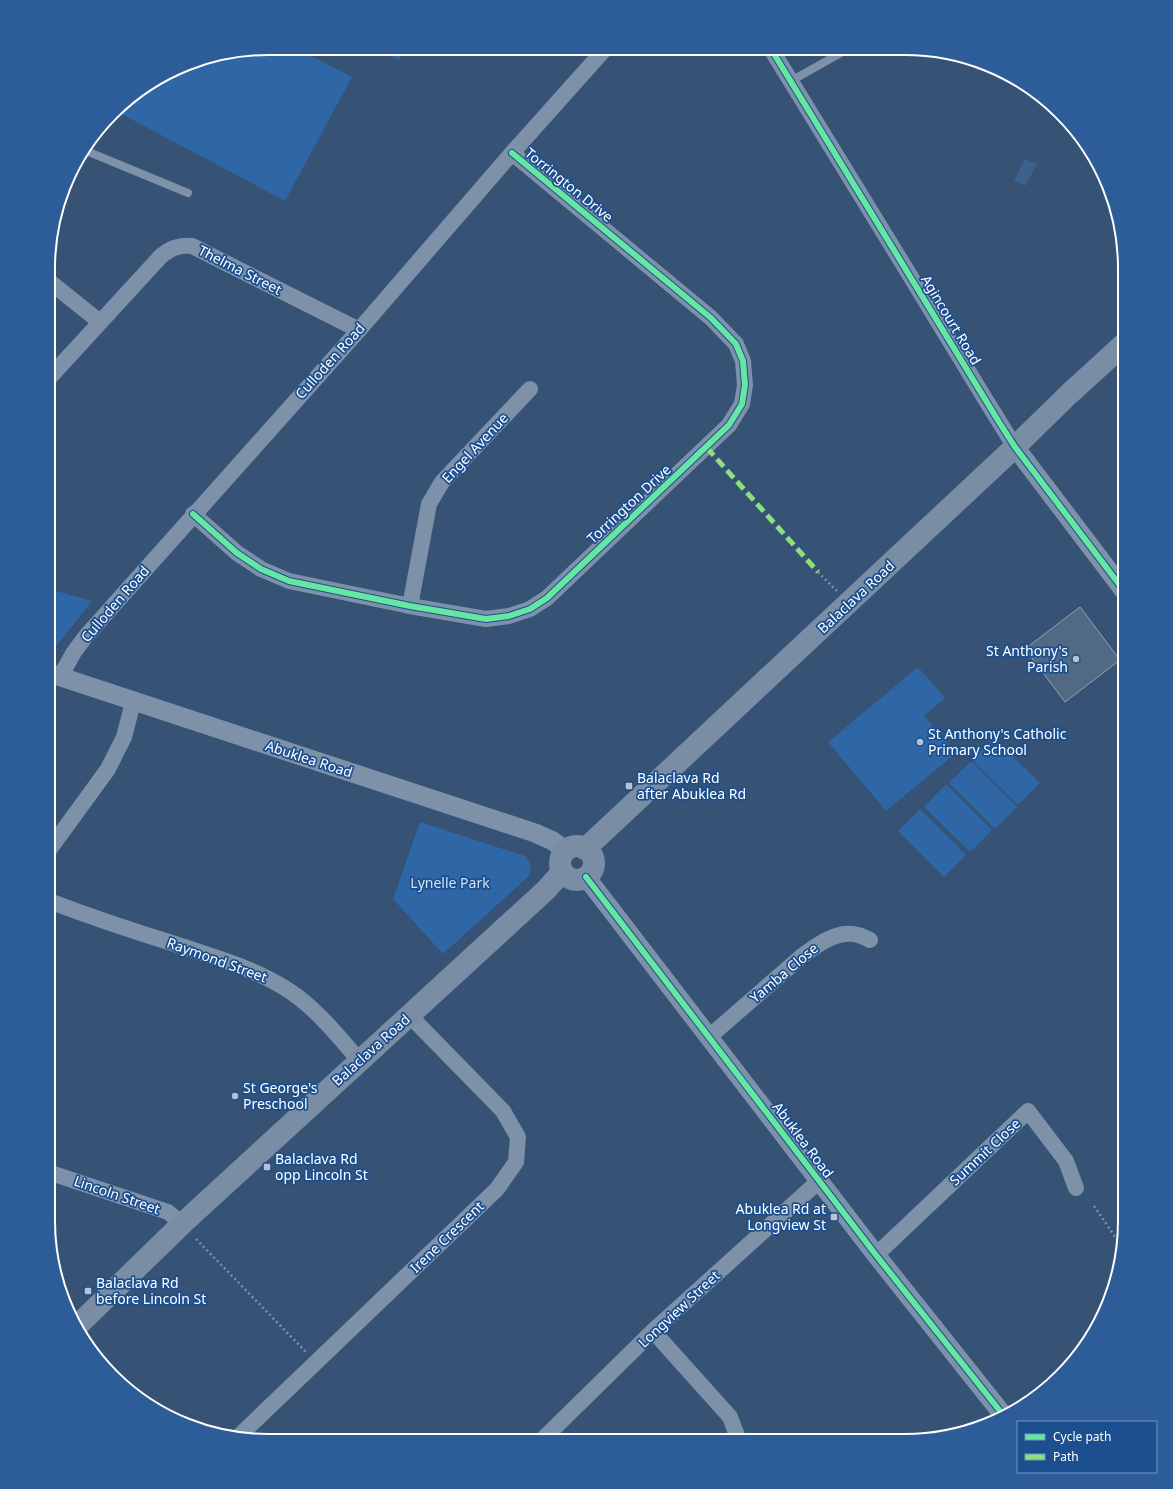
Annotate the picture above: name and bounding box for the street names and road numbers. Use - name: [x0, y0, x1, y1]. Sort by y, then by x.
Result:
- street label: Torrington Drive: [521, 143, 617, 226]
- street label: Thelma Street: [195, 240, 285, 299]
- street label: Agincourt Road: [917, 271, 986, 368]
- street label: Culloden Road: [291, 319, 369, 403]
- street label: Engel Avenue: [437, 408, 512, 487]
- street label: Torrington Drive: [583, 460, 675, 547]
- street label: Balaclava Road: [813, 556, 898, 637]
- street label: Culloden Road: [76, 561, 153, 646]
- street label: Abuklea Road: [263, 736, 355, 782]
- street label: Raymond Street: [164, 933, 270, 986]
- street label: Yamba Close: [745, 938, 822, 1007]
- street label: Balaclava Road: [328, 1009, 414, 1090]
- street label: Abuklea Road: [769, 1098, 838, 1181]
- street label: Summit Close: [945, 1114, 1024, 1189]
- street label: Lincoln Street: [72, 1171, 163, 1218]
- street label: Irene Crescent: [406, 1197, 488, 1277]
- street label: Longview Street: [634, 1266, 724, 1351]

